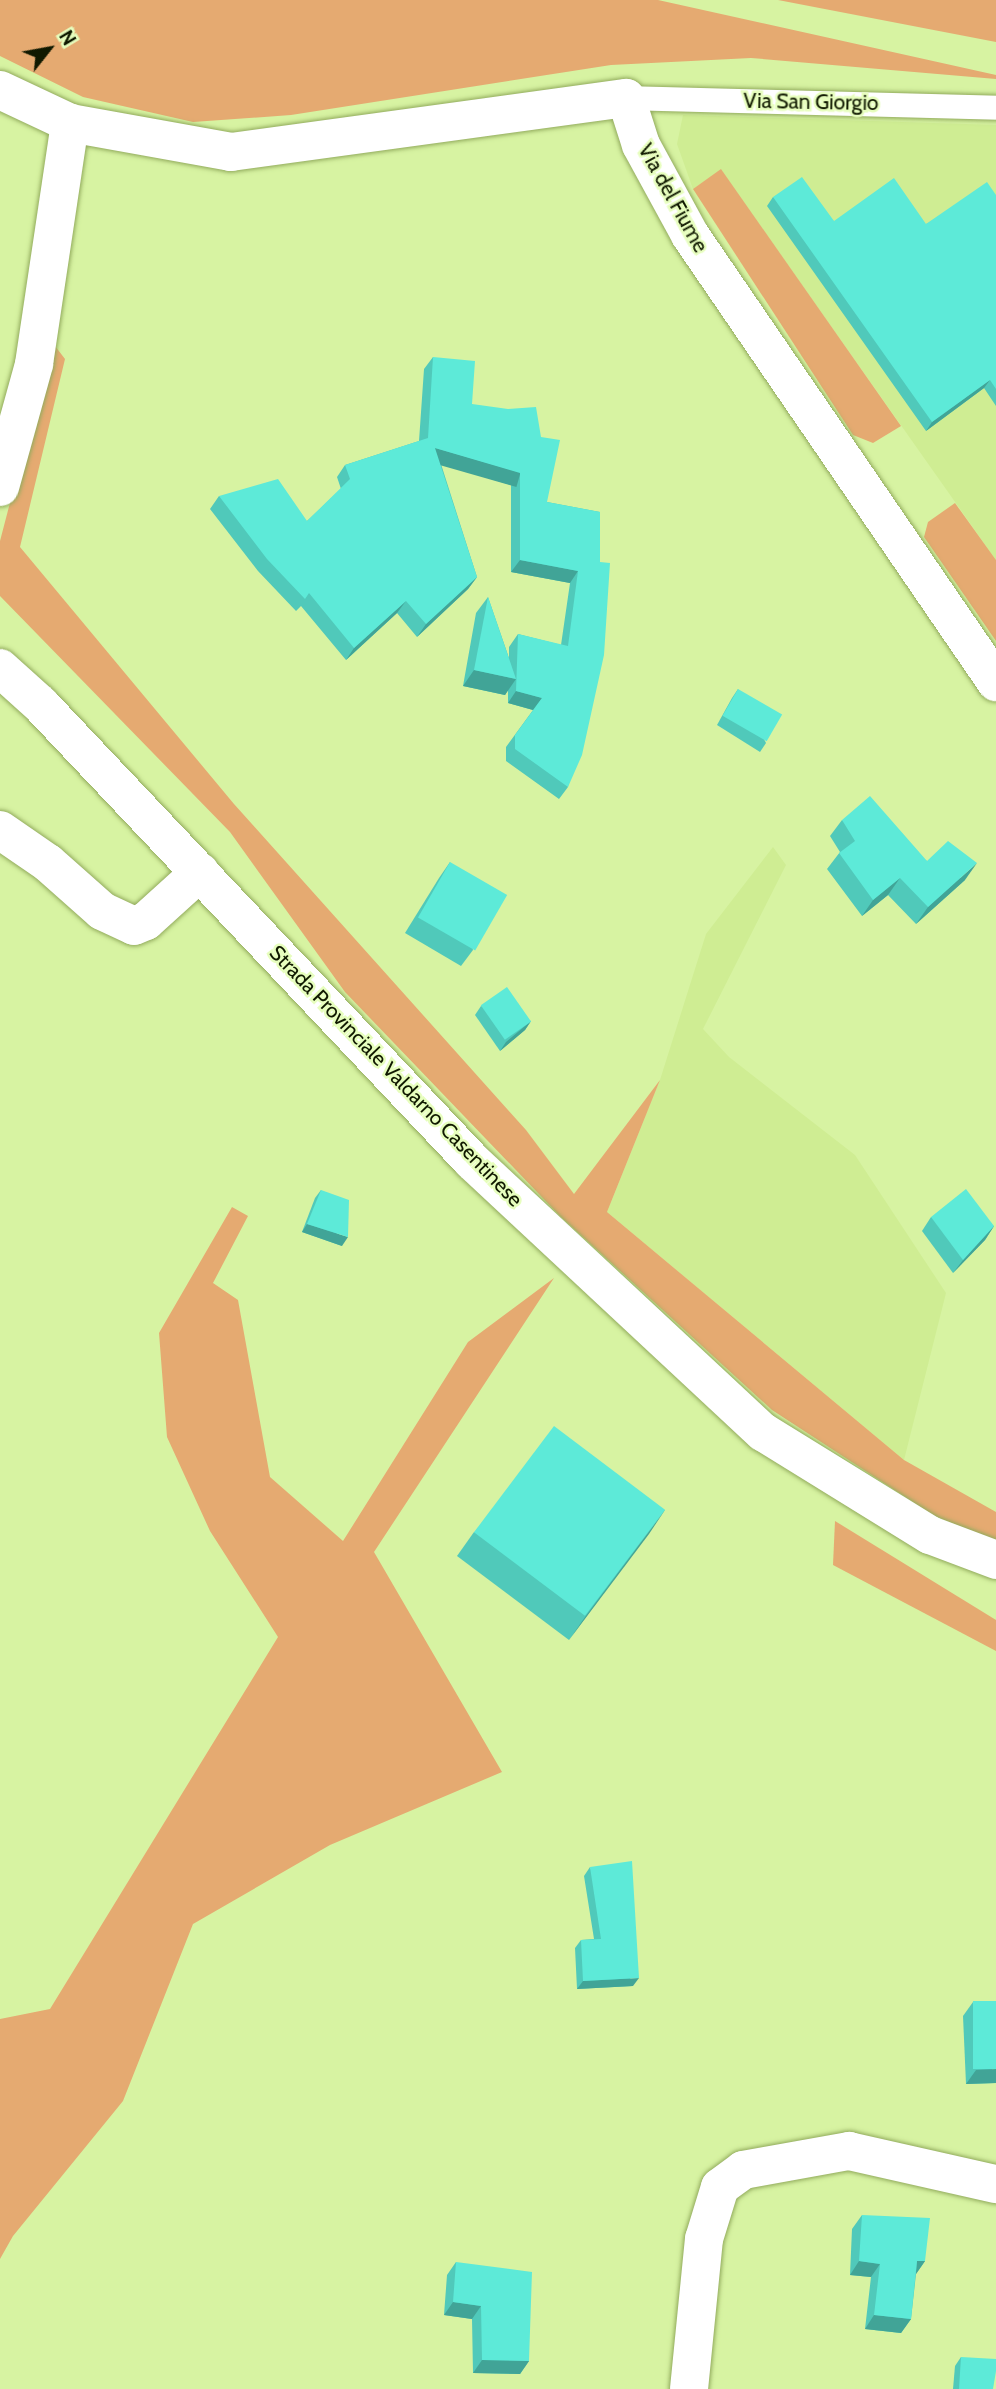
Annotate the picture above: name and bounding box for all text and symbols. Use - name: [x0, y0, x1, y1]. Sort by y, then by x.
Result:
- north arrow: [14, 14, 84, 84]
- text: N: [54, 26, 81, 50]
- street label: Via San Giorgio: [743, 88, 879, 116]
- street label: Via del Fiume: [633, 139, 713, 257]
- street label: Strada Provinciale Valdarno Casentinese: [264, 940, 528, 1212]

